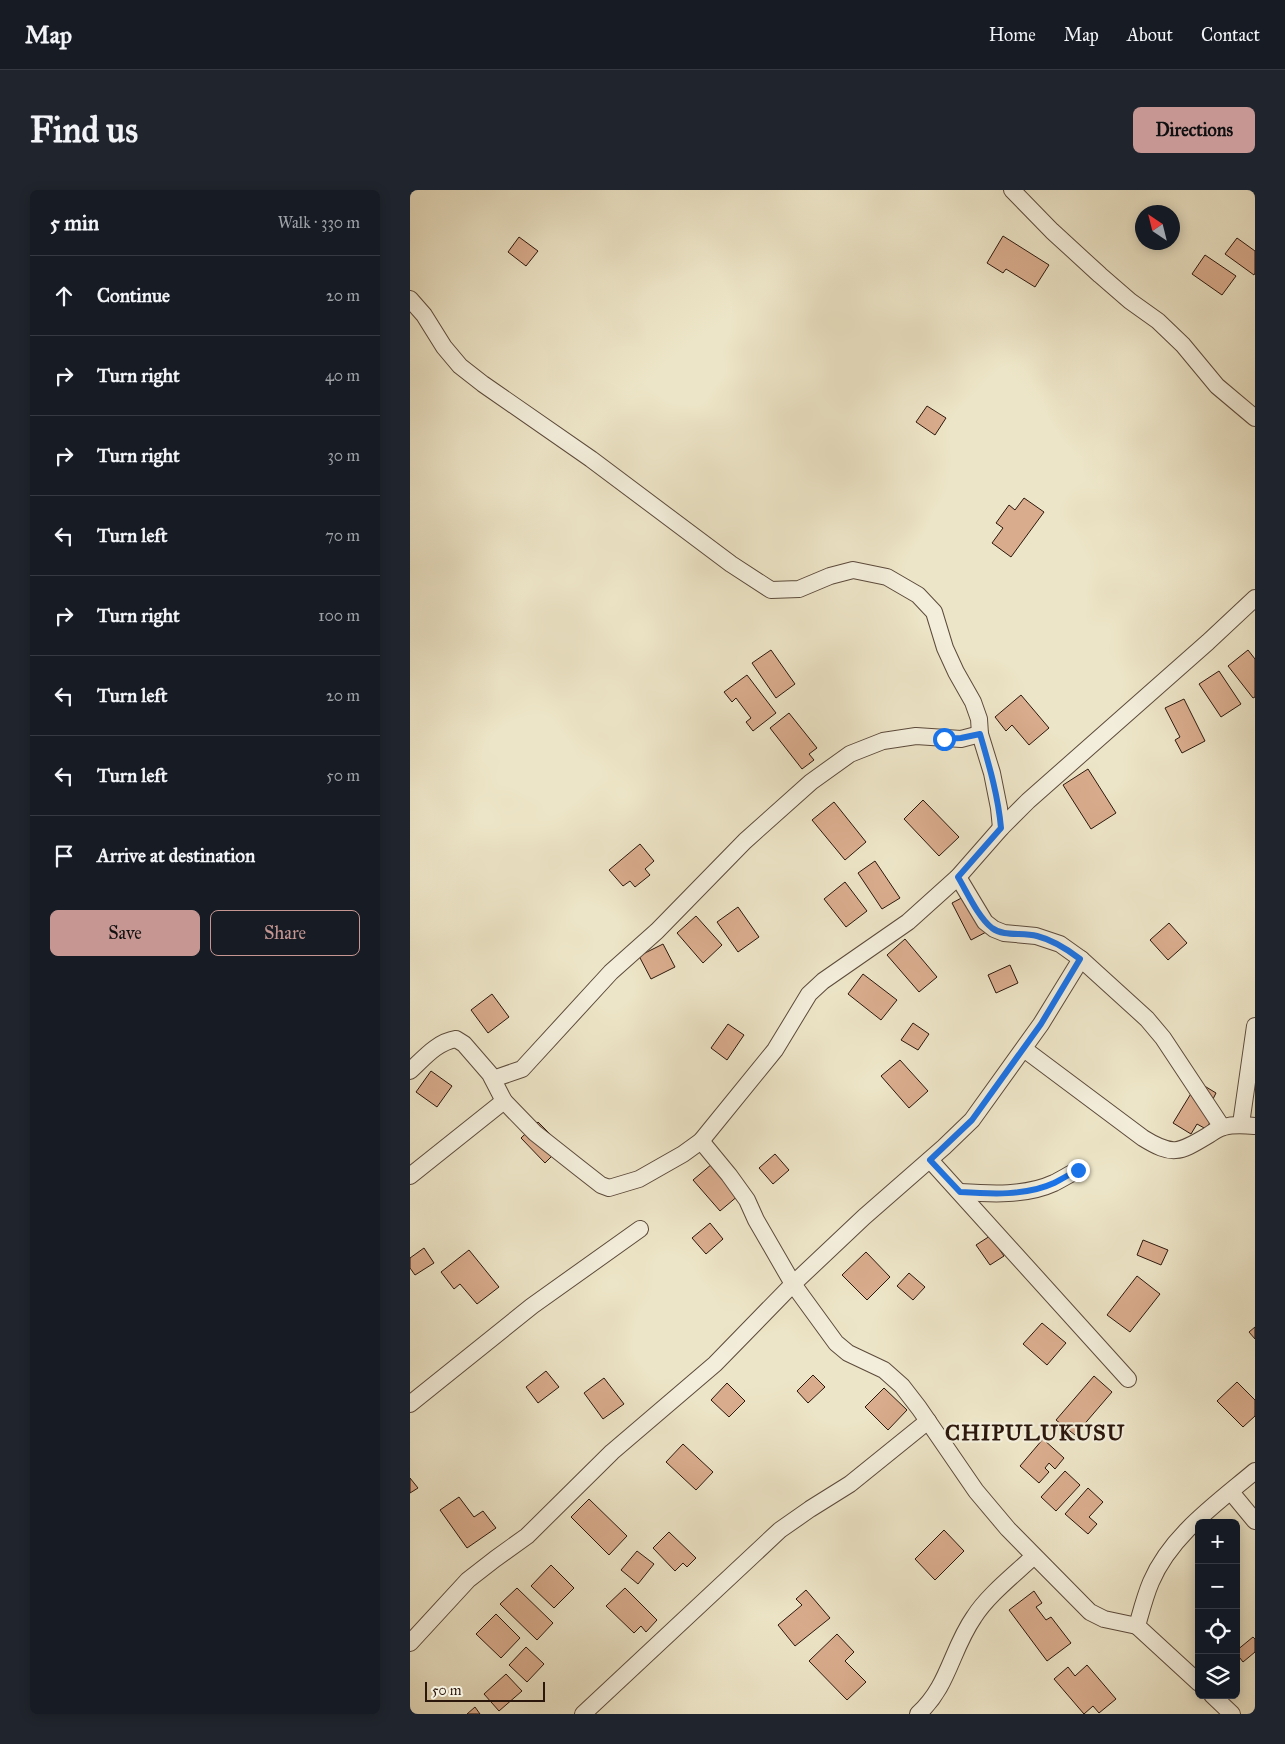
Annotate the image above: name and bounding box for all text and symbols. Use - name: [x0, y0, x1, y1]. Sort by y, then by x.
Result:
- text: Map: [25, 20, 72, 50]
- text: Home: [989, 24, 1036, 46]
- text: Map: [1064, 24, 1099, 46]
- text: About: [1127, 24, 1173, 46]
- text: Contact: [1201, 24, 1260, 46]
- button: Directions: [1133, 107, 1255, 153]
- text: Find us: [30, 109, 138, 152]
- north arrow: [1135, 205, 1180, 250]
- text: 5 min: [50, 210, 99, 236]
- text: Walk · 330 m: [278, 213, 360, 232]
- icon: ahead: [50, 282, 78, 310]
- text: Continue: [97, 284, 170, 307]
- text: 20 m: [326, 286, 360, 305]
- icon: right: [50, 362, 78, 390]
- text: Turn right: [97, 364, 180, 387]
- text: 40 m: [325, 366, 360, 385]
- icon: right: [50, 442, 78, 470]
- text: Turn right: [97, 444, 180, 467]
- text: 30 m: [327, 446, 360, 465]
- icon: left: [50, 522, 78, 550]
- text: Turn left: [97, 524, 167, 547]
- text: 70 m: [325, 526, 360, 545]
- icon: right: [50, 602, 78, 630]
- text: Turn right: [97, 604, 180, 627]
- text: 100 m: [318, 606, 360, 625]
- icon: left: [50, 682, 78, 710]
- text: Turn left: [97, 684, 167, 707]
- text: 20 m: [326, 686, 360, 705]
- route start: [933, 728, 956, 751]
- icon: left: [50, 762, 78, 790]
- text: Turn left: [97, 764, 167, 787]
- text: 50 m: [326, 766, 360, 785]
- icon: arrive: [50, 842, 78, 870]
- text: Arrive at destination: [97, 844, 255, 867]
- button: Save: [50, 910, 200, 956]
- button: Share: [210, 910, 360, 956]
- route end: [1067, 1159, 1090, 1182]
- district label: CHIPULUKUSU: [945, 1419, 1125, 1446]
- map controls: [1195, 1519, 1240, 1699]
- button: +: [1195, 1519, 1240, 1564]
- button: −: [1195, 1564, 1240, 1609]
- button: locate: [1195, 1609, 1240, 1654]
- button: layers: [1195, 1654, 1240, 1699]
- scale bar: [425, 1679, 545, 1702]
- text: 50 m: [432, 1682, 461, 1699]

